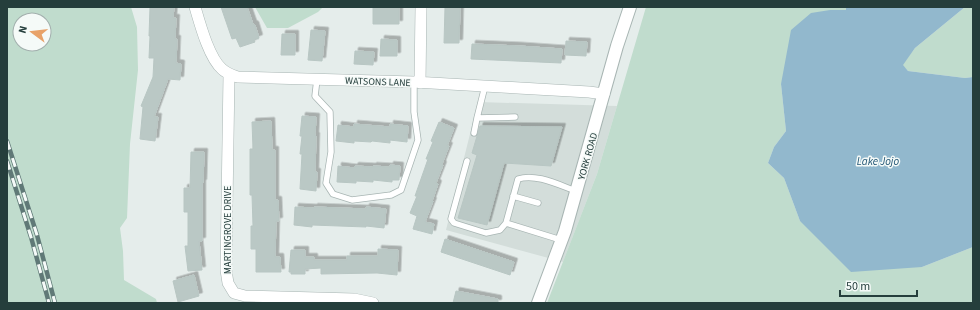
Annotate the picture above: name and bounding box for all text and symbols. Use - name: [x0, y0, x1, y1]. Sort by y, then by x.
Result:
- north arrow: [12, 12, 52, 52]
- text: N: [15, 24, 31, 35]
- street label: WATSONS LANE: [345, 74, 411, 90]
- street label: YORK ROAD: [574, 131, 601, 183]
- water label: Lake Jojo: [857, 154, 899, 169]
- street label: MARTINGROVE DRIVE: [221, 186, 235, 274]
- scale bar: [840, 272, 917, 298]
- text: 50 m: [846, 278, 870, 295]

